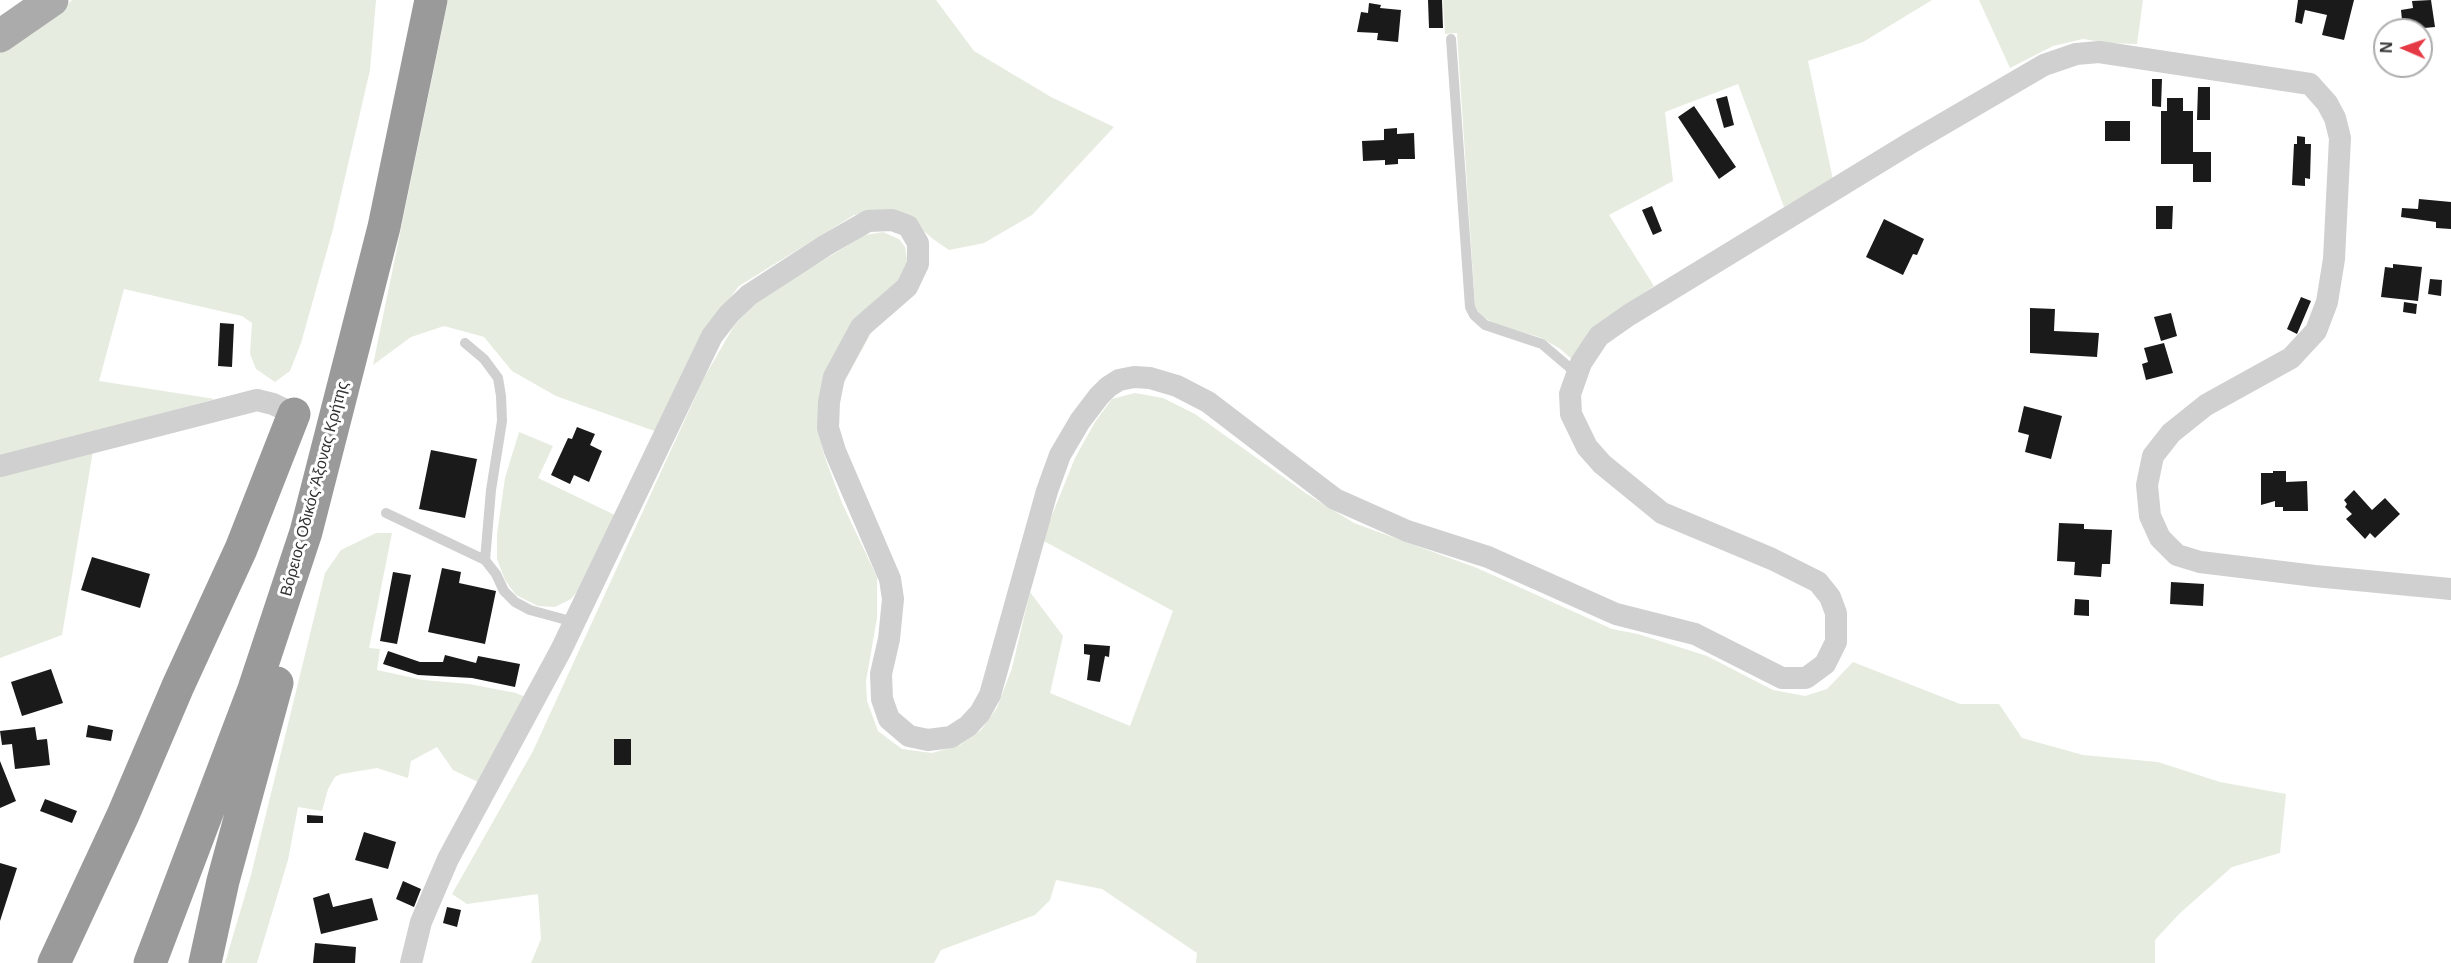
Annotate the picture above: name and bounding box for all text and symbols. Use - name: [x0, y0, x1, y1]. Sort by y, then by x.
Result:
- north arrow: [2373, 18, 2433, 78]
- text: N: [2378, 41, 2395, 53]
- street label: Βόρειος Οδικός Άξονας Κρήτης: [277, 380, 353, 598]

